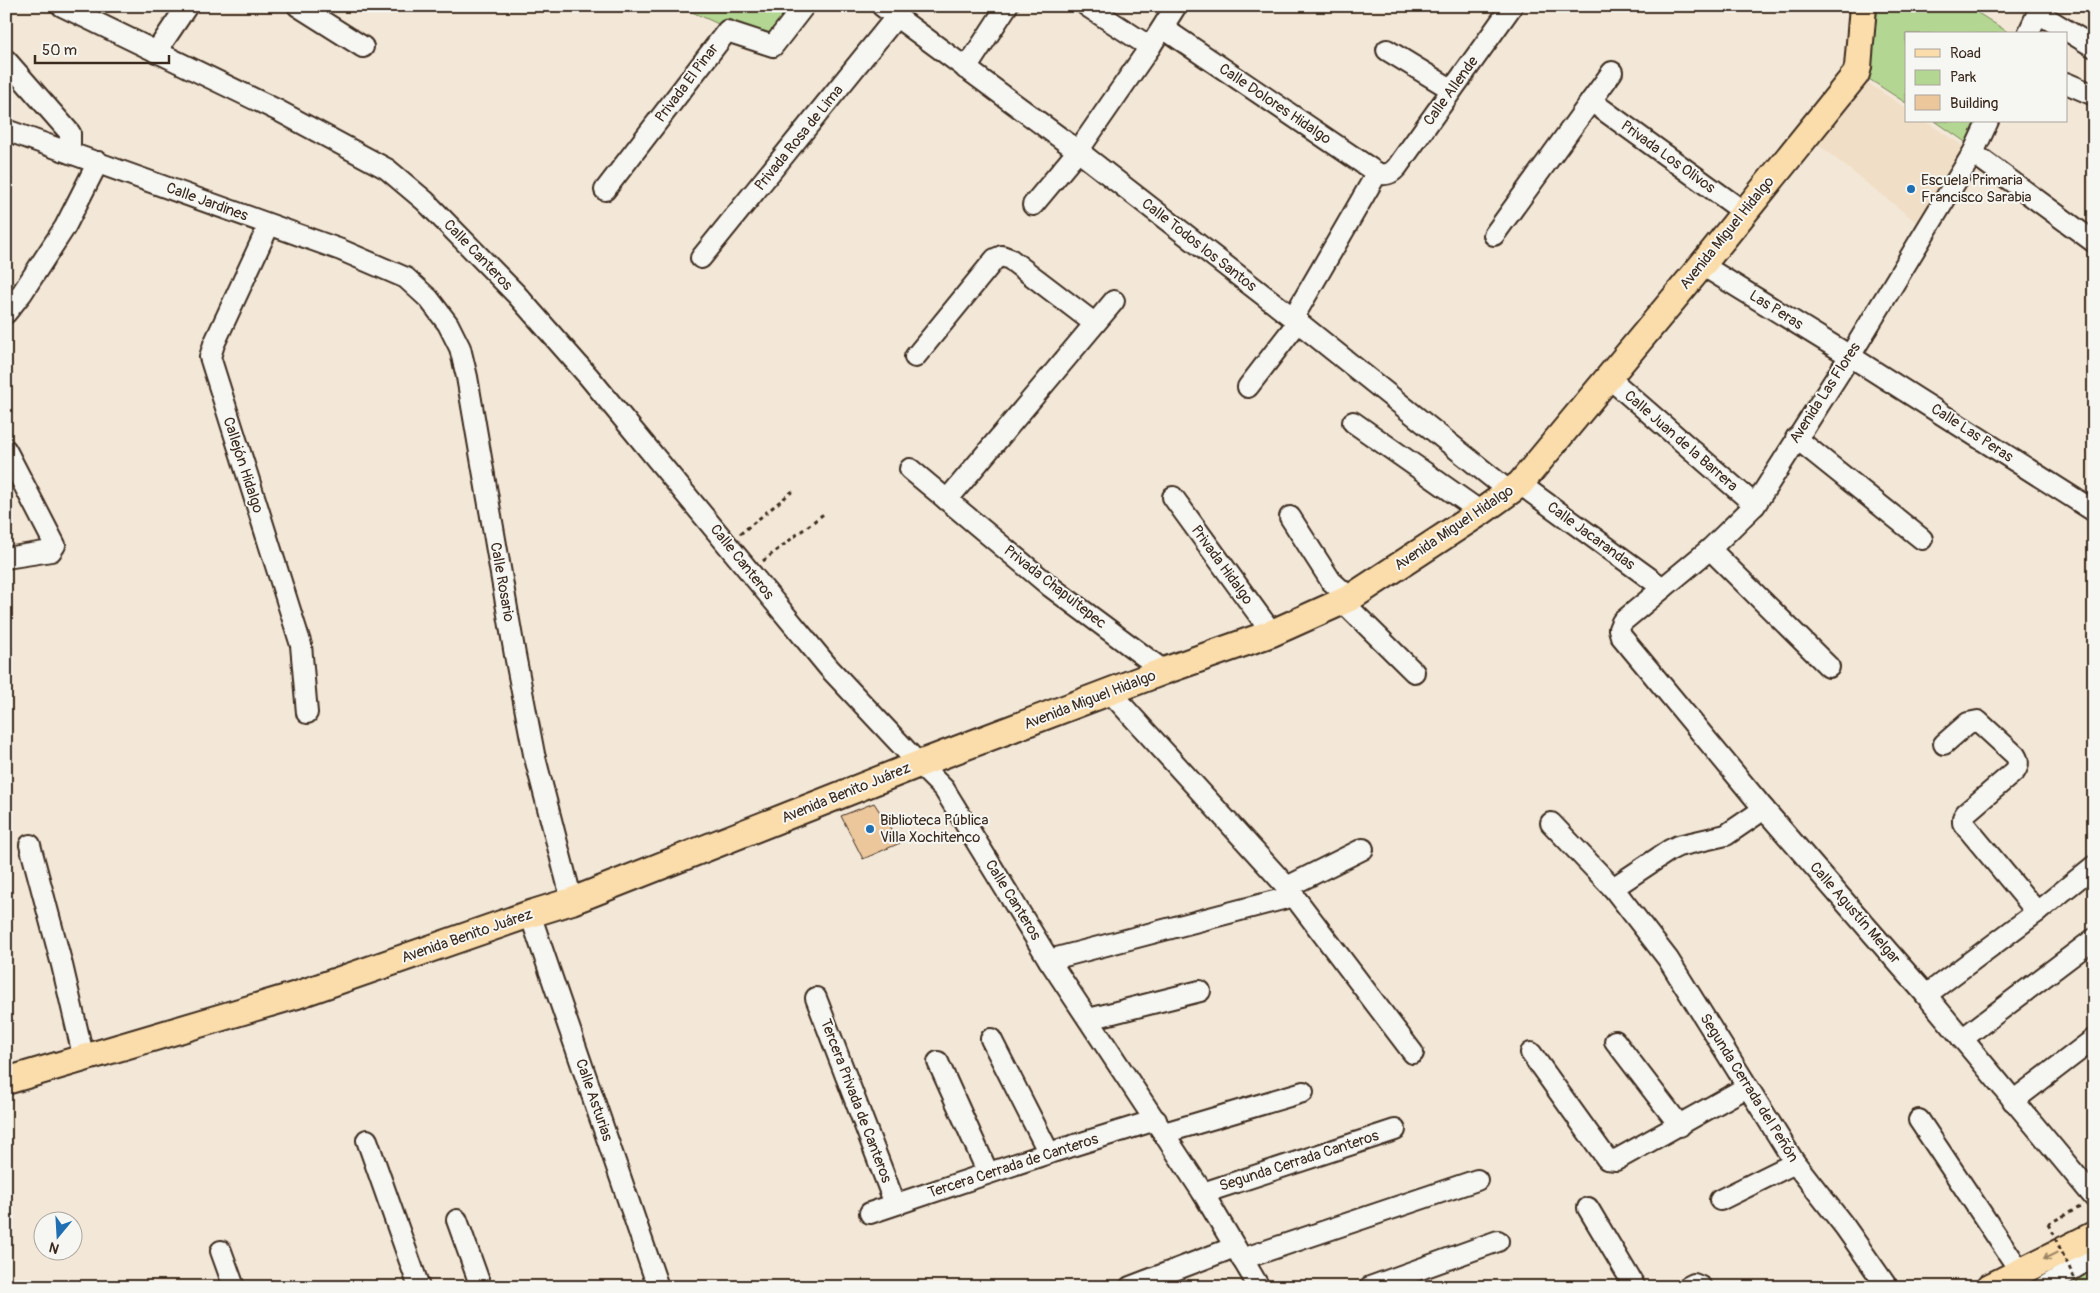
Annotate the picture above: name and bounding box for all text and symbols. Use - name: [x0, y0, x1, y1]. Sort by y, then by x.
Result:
- scale bar: [35, 32, 169, 64]
- legend: [1905, 32, 2068, 122]
- street label: Privada El Pinar: [651, 39, 723, 126]
- text: 50 m: [42, 41, 77, 60]
- text: Road: [1950, 44, 1981, 63]
- street label: Calle Allende: [1419, 52, 1483, 130]
- street label: Calle Dolores Hidalgo: [1215, 59, 1335, 149]
- text: Park: [1950, 68, 1977, 87]
- street label: Privada Rosa de Lima: [751, 81, 848, 195]
- text: Building: [1950, 94, 1998, 113]
- street label: Privada Los Olivos: [1617, 116, 1719, 198]
- place label: Escuela Primaria Francisco Sarabia: [1921, 171, 2031, 207]
- street label: Avenida Miguel Hidalgo: [1676, 173, 1778, 293]
- street label: Calle Jardines: [163, 178, 251, 226]
- marker: Escuela Primaria Francisco Sarabia: [1905, 183, 1917, 195]
- street label: Calle Todos los Santos: [1138, 194, 1261, 296]
- street label: Calle Canteros: [439, 216, 517, 295]
- street label: Las Peras: [1745, 286, 1807, 334]
- street label: Avenida Las Flores: [1785, 339, 1865, 447]
- street label: Calle Juan de la Barrera: [1620, 386, 1742, 496]
- street label: Calle Las Peras: [1927, 399, 2017, 467]
- street label: Callejón Hidalgo: [219, 415, 267, 515]
- street label: Avenida Miguel Hidalgo: [1391, 481, 1517, 575]
- street label: Calle Jacarandas: [1543, 498, 1639, 574]
- street label: Calle Canteros: [706, 521, 778, 604]
- street label: Privada Hidalgo: [1187, 522, 1257, 608]
- street label: Calle Rosario: [486, 541, 518, 623]
- street label: Privada Chapultepec: [1000, 541, 1110, 633]
- street label: Avenida Miguel Hidalgo: [1021, 666, 1159, 734]
- street label: Avenida Benito Juárez: [779, 758, 913, 828]
- place label: Biblioteca Pública Villa Xochitenco: [880, 811, 988, 847]
- marker: Biblioteca Pública Villa Xochitenco: [864, 823, 876, 835]
- street label: Calle Canteros: [981, 856, 1045, 944]
- street label: Calle Agustín Melgar: [1805, 858, 1905, 968]
- street label: Avenida Benito Juárez: [399, 905, 535, 967]
- street label: Segunda Cerrada del Peñón: [1695, 1010, 1803, 1166]
- street label: Tercera Privada de Canteros: [816, 1016, 896, 1186]
- street label: Calle Asturias: [571, 1056, 617, 1144]
- street label: Segunda Cerrada Canteros: [1217, 1126, 1381, 1196]
- street label: Tercera Cerrada de Canteros: [925, 1129, 1101, 1203]
- north arrow: [32, 1210, 82, 1260]
- text: N: [47, 1238, 61, 1257]
- one-way arrow: [2043, 1252, 2058, 1261]

